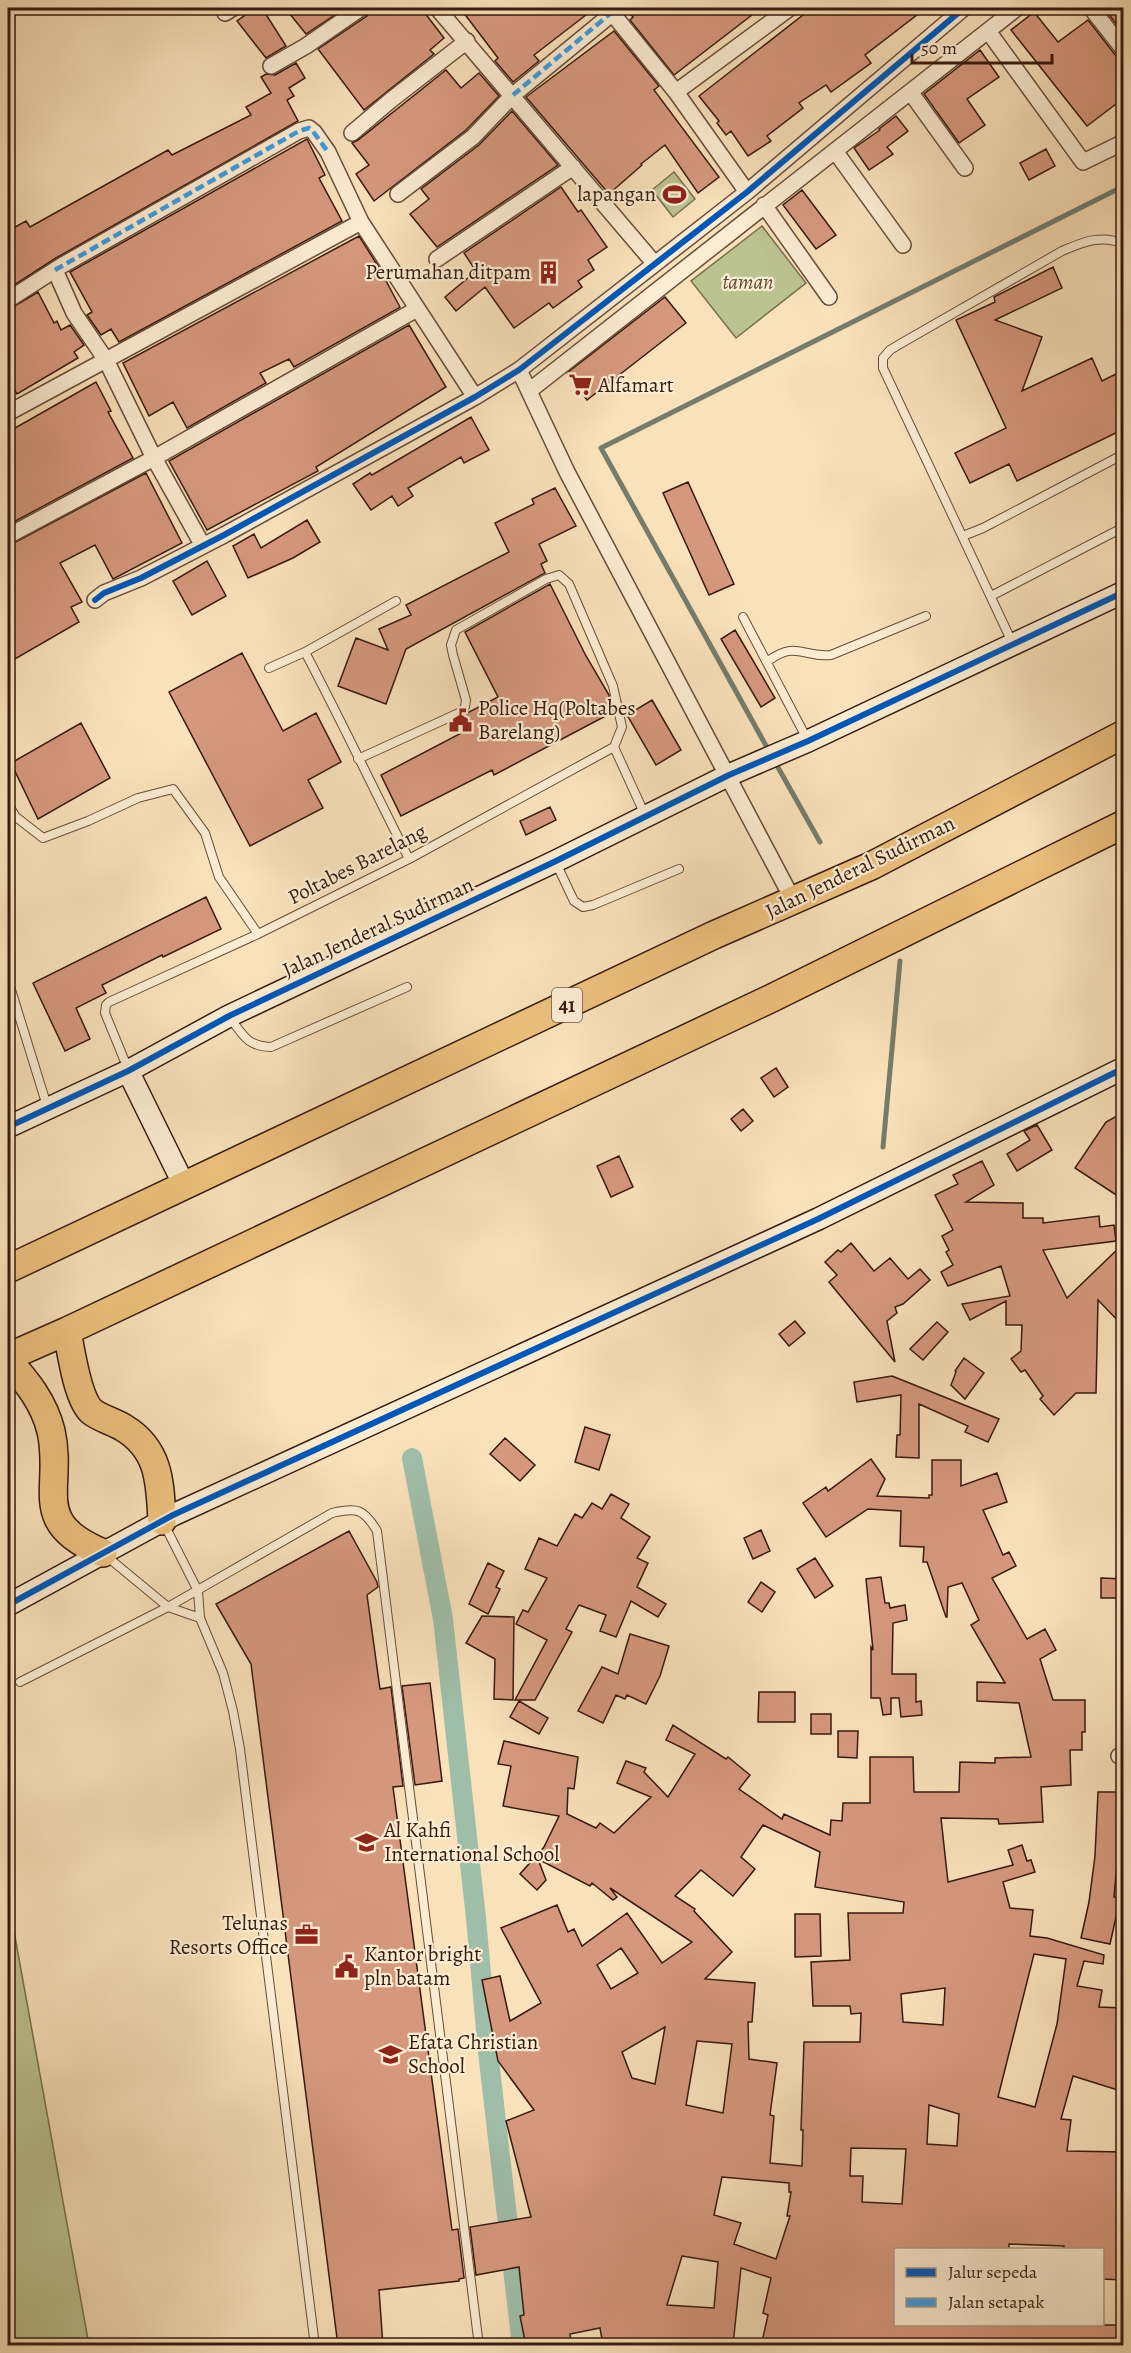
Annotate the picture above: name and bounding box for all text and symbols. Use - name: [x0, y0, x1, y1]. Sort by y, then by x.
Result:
- scale bar: [912, 27, 1052, 65]
- text: 50 m: [921, 36, 957, 60]
- place label: lapangan: [577, 180, 656, 208]
- sports icon: lapangan: [661, 181, 687, 207]
- place label: Perumahan ditpam: [365, 258, 531, 286]
- building icon: Perumahan ditpam: [536, 259, 562, 285]
- park label: taman: [722, 268, 774, 296]
- place label: Alfamart: [597, 371, 674, 399]
- supermarket icon: Alfamart: [567, 372, 593, 398]
- place label: Police Hq(Poltabes Barelang): [478, 694, 636, 746]
- public building icon: Police Hq(Poltabes Barelang): [447, 707, 473, 733]
- street label: Jalan Jenderal Sudirman: [761, 809, 959, 925]
- street label: Poltabes Barelang: [283, 817, 432, 911]
- street label: Jalan Jenderal Sudirman: [278, 870, 478, 984]
- road number: 41: [552, 988, 582, 1022]
- place label: Al Kahfi International School: [383, 1816, 559, 1868]
- school or university icon: Al Kahfi International School: [353, 1829, 379, 1855]
- place label: Telunas Resorts Office: [169, 1909, 288, 1961]
- office icon: Telunas Resorts Office: [293, 1922, 319, 1948]
- place label: Kantor bright pln batam: [364, 1940, 481, 1992]
- public building icon: Kantor bright pln batam: [333, 1953, 359, 1979]
- place label: Efata Christian School: [408, 2028, 538, 2080]
- school or university icon: Efata Christian School: [377, 2041, 403, 2067]
- legend: [894, 2248, 1104, 2326]
- text: Jalur sepeda: [948, 2260, 1038, 2284]
- text: Jalan setapak: [948, 2290, 1044, 2314]

